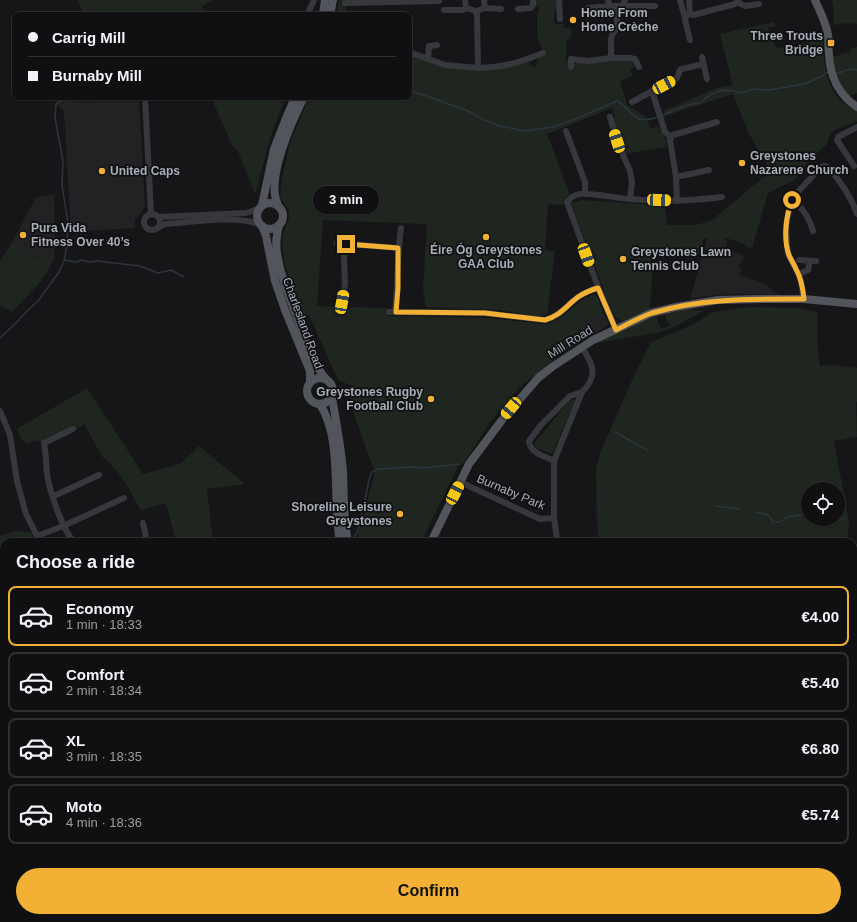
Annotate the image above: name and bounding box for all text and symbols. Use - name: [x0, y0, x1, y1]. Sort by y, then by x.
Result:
- place label: Home From Home Crèche: [581, 6, 659, 34]
- marker: Home From Home Crèche: [568, 15, 578, 25]
- text: Carrig Mill: [52, 29, 125, 46]
- place label: Three Trouts Bridge: [750, 29, 823, 57]
- marker: Three Trouts Bridge: [826, 38, 836, 48]
- text: Burnaby Mill: [52, 67, 142, 84]
- car: [651, 74, 677, 96]
- car: [608, 128, 626, 154]
- place label: Greystones Nazarene Church: [750, 149, 849, 177]
- marker: Greystones Nazarene Church: [737, 158, 747, 168]
- place label: United Caps: [110, 164, 180, 178]
- marker: United Caps: [97, 166, 107, 176]
- callout: 3 min: [313, 186, 379, 214]
- route start: [783, 191, 801, 209]
- text: 3 min: [329, 192, 363, 207]
- car: [647, 194, 671, 206]
- place label: Pura Vida Fitness Over 40’s: [31, 221, 130, 249]
- marker: Pura Vida Fitness Over 40’s: [18, 230, 28, 240]
- marker: Éire Óg Greystones GAA Club: [481, 232, 491, 242]
- route end: [337, 235, 355, 253]
- place label: Éire Óg Greystones GAA Club: [430, 242, 542, 271]
- car: [576, 242, 596, 268]
- place label: Greystones Lawn Tennis Club: [631, 245, 731, 273]
- marker: Greystones Lawn Tennis Club: [618, 254, 628, 264]
- street label: Charlesland Road: [280, 275, 326, 371]
- car: [334, 289, 350, 315]
- street label: Mill Road: [545, 323, 595, 361]
- place label: Greystones Rugby Football Club: [316, 385, 423, 413]
- marker: Greystones Rugby Football Club: [426, 394, 436, 404]
- car: [499, 395, 523, 421]
- street label: Burnaby Park: [475, 471, 548, 513]
- car: [444, 480, 466, 506]
- map controls: [801, 482, 845, 526]
- button: locate: [801, 482, 845, 526]
- place label: Shoreline Leisure Greystones: [291, 500, 392, 528]
- marker: Shoreline Leisure Greystones: [395, 509, 405, 519]
- text: Choose a ride: [16, 552, 135, 572]
- icon: car: [18, 598, 54, 634]
- text: Economy: [66, 600, 134, 617]
- text: €4.00: [801, 608, 839, 625]
- text: 1 min · 18:33: [66, 617, 142, 632]
- icon: car: [18, 664, 54, 700]
- text: Comfort: [66, 666, 124, 683]
- text: €5.40: [801, 674, 839, 691]
- text: 2 min · 18:34: [66, 683, 142, 698]
- icon: car: [18, 730, 54, 766]
- text: XL: [66, 732, 85, 749]
- text: €6.80: [801, 740, 839, 757]
- text: 3 min · 18:35: [66, 749, 142, 764]
- icon: car: [18, 796, 54, 832]
- text: Moto: [66, 798, 102, 815]
- text: €5.74: [801, 806, 839, 823]
- text: 4 min · 18:36: [66, 815, 142, 830]
- button: Confirm: [16, 868, 841, 914]

